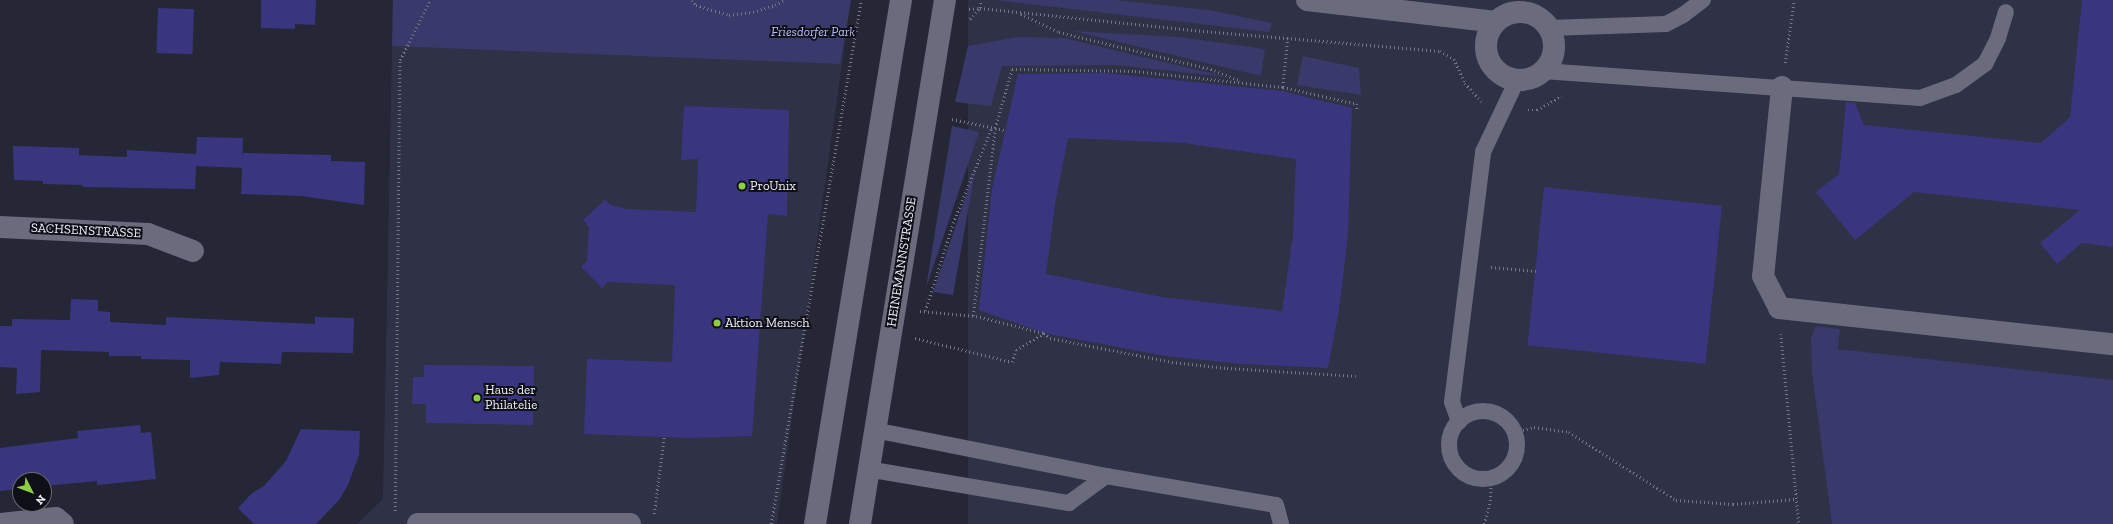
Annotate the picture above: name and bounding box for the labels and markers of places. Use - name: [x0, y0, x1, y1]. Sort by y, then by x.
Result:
- place label: ProUnix: [750, 178, 796, 194]
- marker: ProUnix: [737, 181, 747, 191]
- place label: Aktion Mensch: [725, 315, 809, 331]
- marker: Aktion Mensch: [712, 318, 722, 328]
- place label: Haus der Philatelie: [485, 383, 537, 414]
- marker: Haus der Philatelie: [472, 393, 482, 403]

